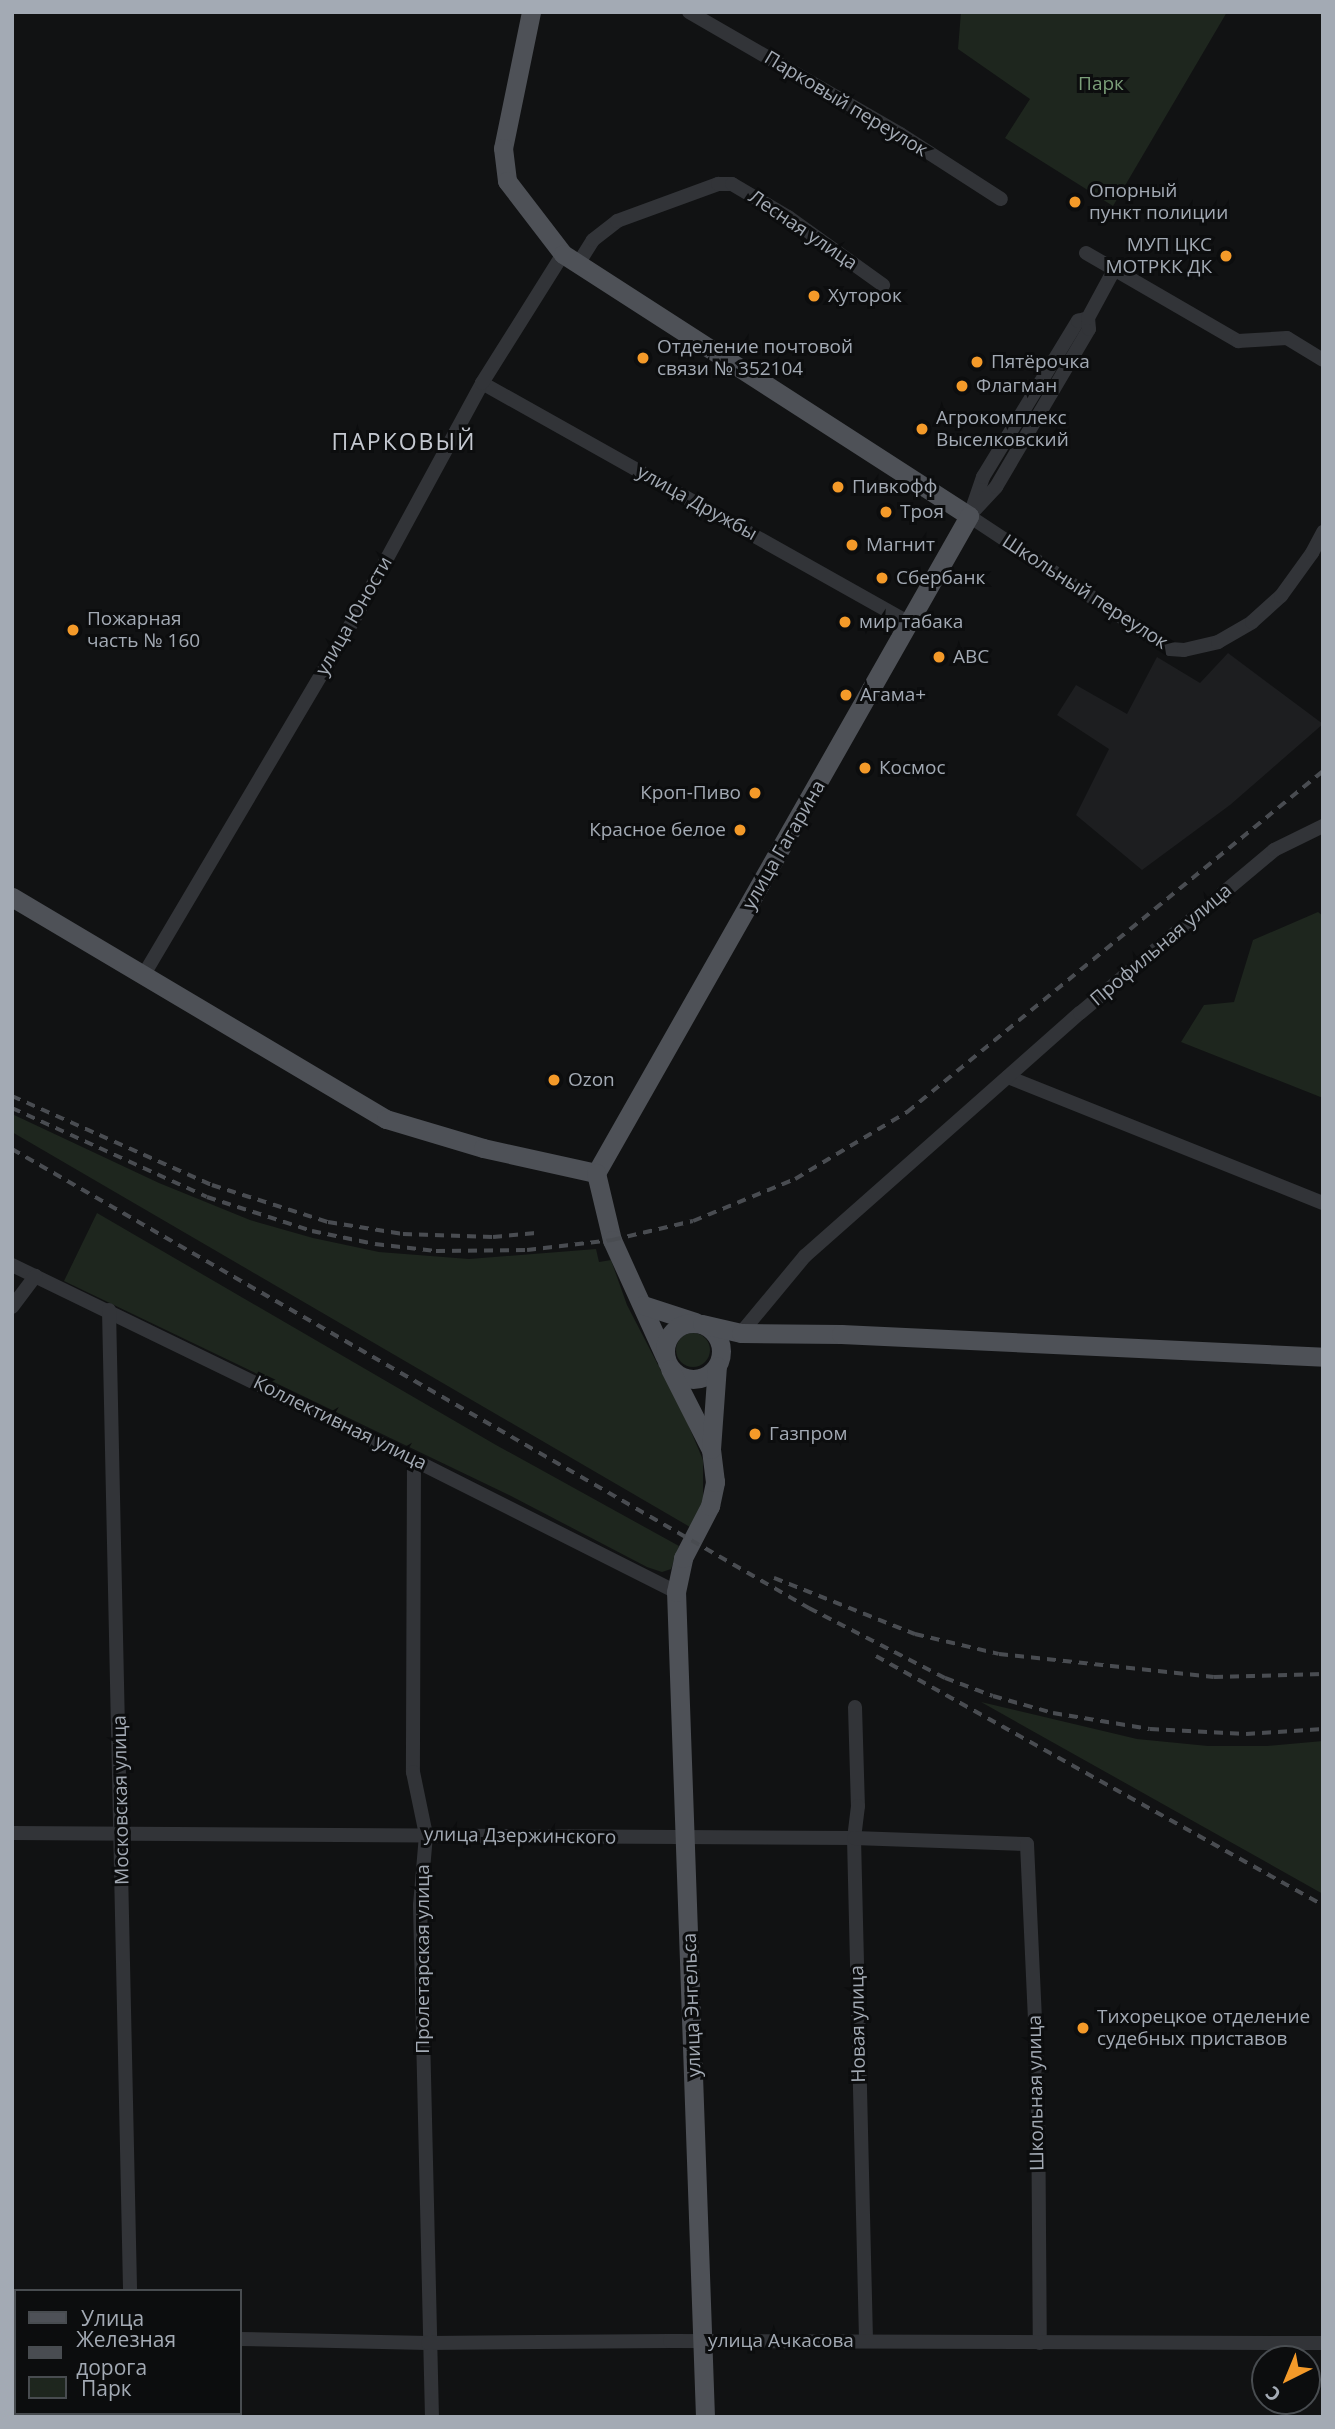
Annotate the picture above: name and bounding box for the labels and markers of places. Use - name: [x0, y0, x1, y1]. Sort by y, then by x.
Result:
- place label: Опорный пункт полиции: [1089, 180, 1228, 224]
- marker: Опорный пункт полиции: [1067, 194, 1083, 210]
- place label: МУП ЦКС МОТРКК ДК: [1106, 234, 1212, 278]
- marker: МУП ЦКС МОТРКК ДК: [1218, 248, 1234, 264]
- place label: Хуторок: [828, 285, 902, 307]
- marker: Хуторок: [806, 288, 822, 304]
- place label: Отделение почтовой связи № 352104: [657, 336, 853, 380]
- marker: Отделение почтовой связи № 352104: [635, 350, 651, 366]
- place label: Пятёрочка: [991, 351, 1090, 373]
- marker: Пятёрочка: [969, 354, 985, 370]
- place label: Флагман: [976, 375, 1057, 397]
- marker: Флагман: [954, 378, 970, 394]
- place label: Агрокомплекс Выселковский: [936, 407, 1069, 451]
- marker: Агрокомплекс Выселковский: [914, 421, 930, 437]
- place label: Пивкофф: [852, 476, 937, 498]
- marker: Пивкофф: [830, 479, 846, 495]
- place label: Троя: [900, 501, 944, 523]
- marker: Троя: [878, 504, 894, 520]
- place label: Магнит: [866, 534, 935, 556]
- marker: Магнит: [844, 537, 860, 553]
- place label: Сбербанк: [896, 567, 985, 589]
- marker: Сбербанк: [874, 570, 890, 586]
- place label: Пожарная часть № 160: [87, 608, 200, 652]
- place label: мир табака: [859, 611, 963, 633]
- marker: мир табака: [837, 614, 853, 630]
- marker: Пожарная часть № 160: [65, 622, 81, 638]
- place label: ABC: [953, 646, 989, 668]
- marker: ABC: [931, 649, 947, 665]
- place label: Агама+: [860, 684, 926, 706]
- marker: Агама+: [838, 687, 854, 703]
- place label: Космос: [879, 757, 946, 779]
- marker: Космос: [857, 760, 873, 776]
- place label: Кроп-Пиво: [640, 782, 741, 804]
- marker: Кроп-Пиво: [747, 785, 763, 801]
- place label: Красное белое: [589, 819, 726, 841]
- marker: Красное белое: [732, 822, 748, 838]
- place label: Ozon: [568, 1069, 615, 1091]
- marker: Ozon: [546, 1072, 562, 1088]
- place label: Газпром: [769, 1423, 847, 1445]
- marker: Газпром: [747, 1426, 763, 1442]
- place label: Тихорецкое отделение судебных приставов: [1097, 2006, 1310, 2050]
- marker: Тихорецкое отделение судебных приставов: [1075, 2020, 1091, 2036]

